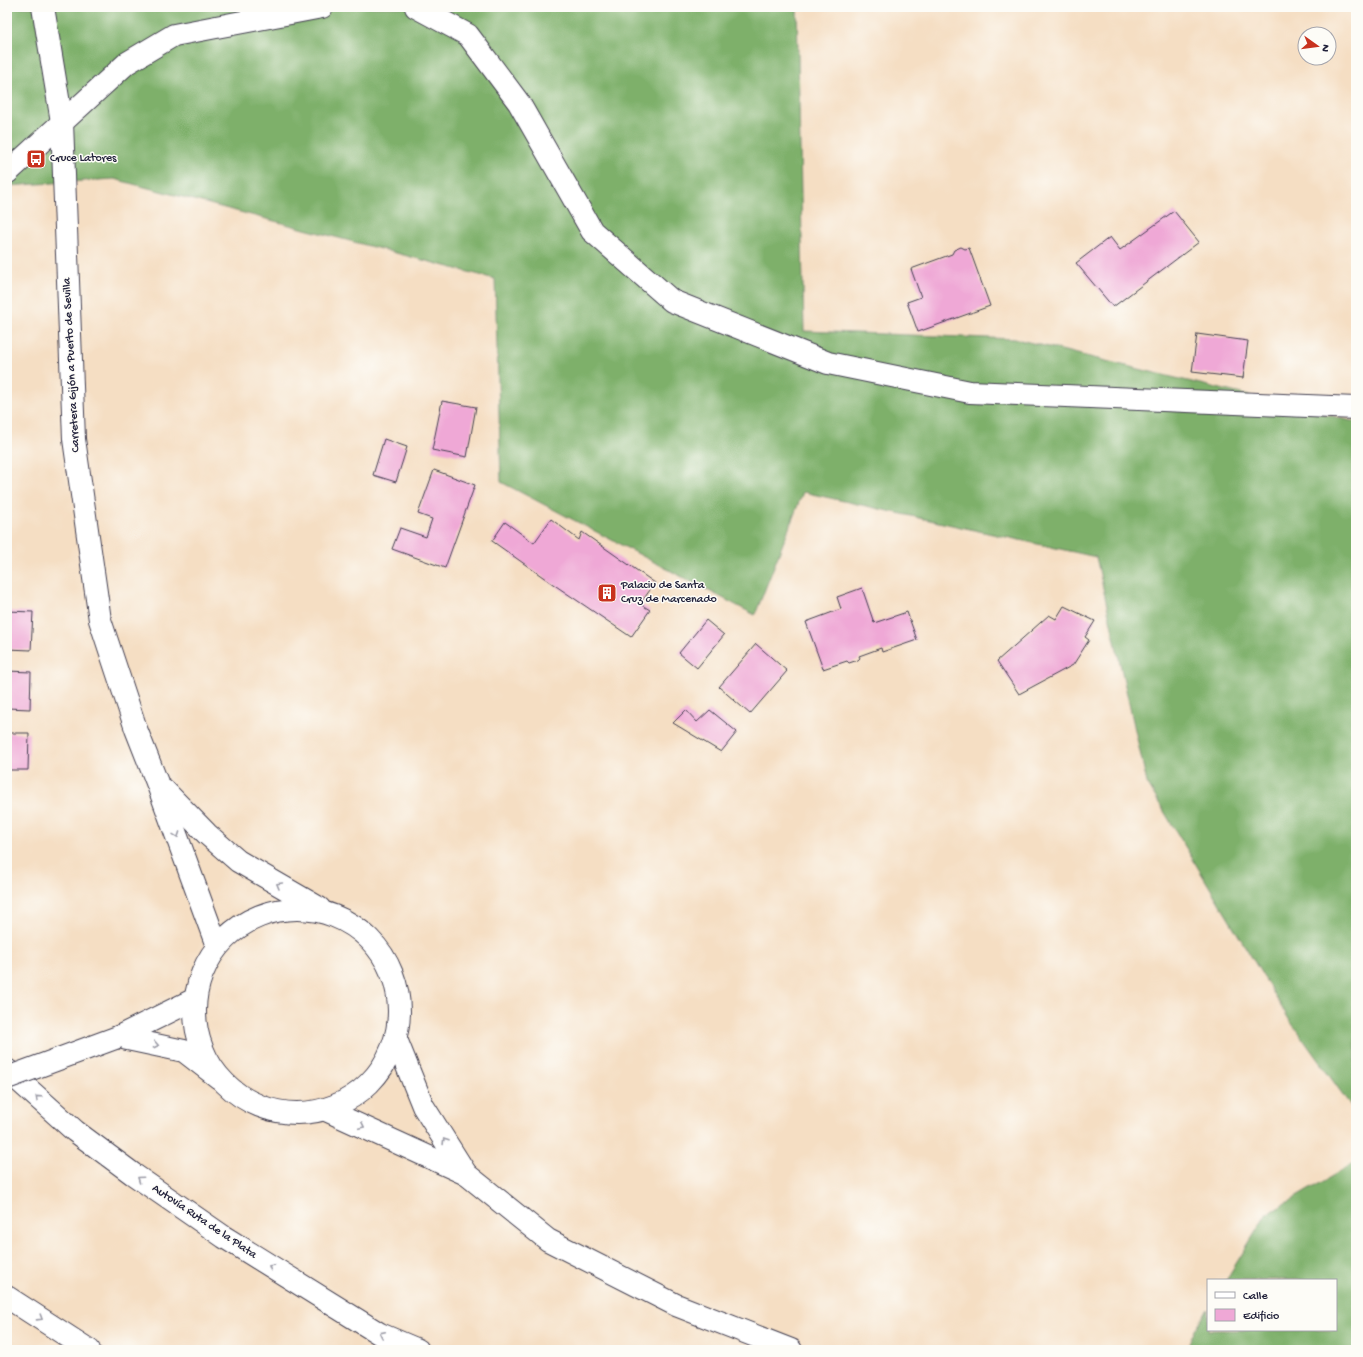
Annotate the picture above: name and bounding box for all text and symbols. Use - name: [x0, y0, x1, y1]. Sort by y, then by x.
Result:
- north arrow: [1297, 26, 1337, 66]
- text: N: [1318, 43, 1331, 53]
- bus stop icon: Cruce Latores: [25, 148, 47, 170]
- place label: Cruce Latores: [50, 152, 117, 166]
- street label: Carretera Gijón a Puerto de Sevilla: [60, 277, 84, 453]
- place label: Palaciu de Santa Cruz de Marcenado: [620, 579, 717, 607]
- building icon: Palaciu de Santa Cruz de Marcenado: [596, 582, 618, 604]
- one-way arrow: [172, 831, 180, 838]
- one-way arrow: [276, 883, 283, 890]
- one-way arrow: [153, 1040, 159, 1048]
- one-way arrow: [35, 1095, 43, 1103]
- one-way arrow: [357, 1121, 365, 1129]
- one-way arrow: [443, 1138, 450, 1145]
- one-way arrow: [137, 1176, 144, 1184]
- street label: Autovía Ruta de la Plata: [149, 1182, 259, 1262]
- one-way arrow: [268, 1264, 275, 1271]
- legend: [1207, 1279, 1337, 1331]
- text: Calle: [1243, 1290, 1268, 1304]
- text: Edificio: [1243, 1310, 1279, 1324]
- one-way arrow: [36, 1314, 43, 1321]
- one-way arrow: [379, 1331, 386, 1339]

